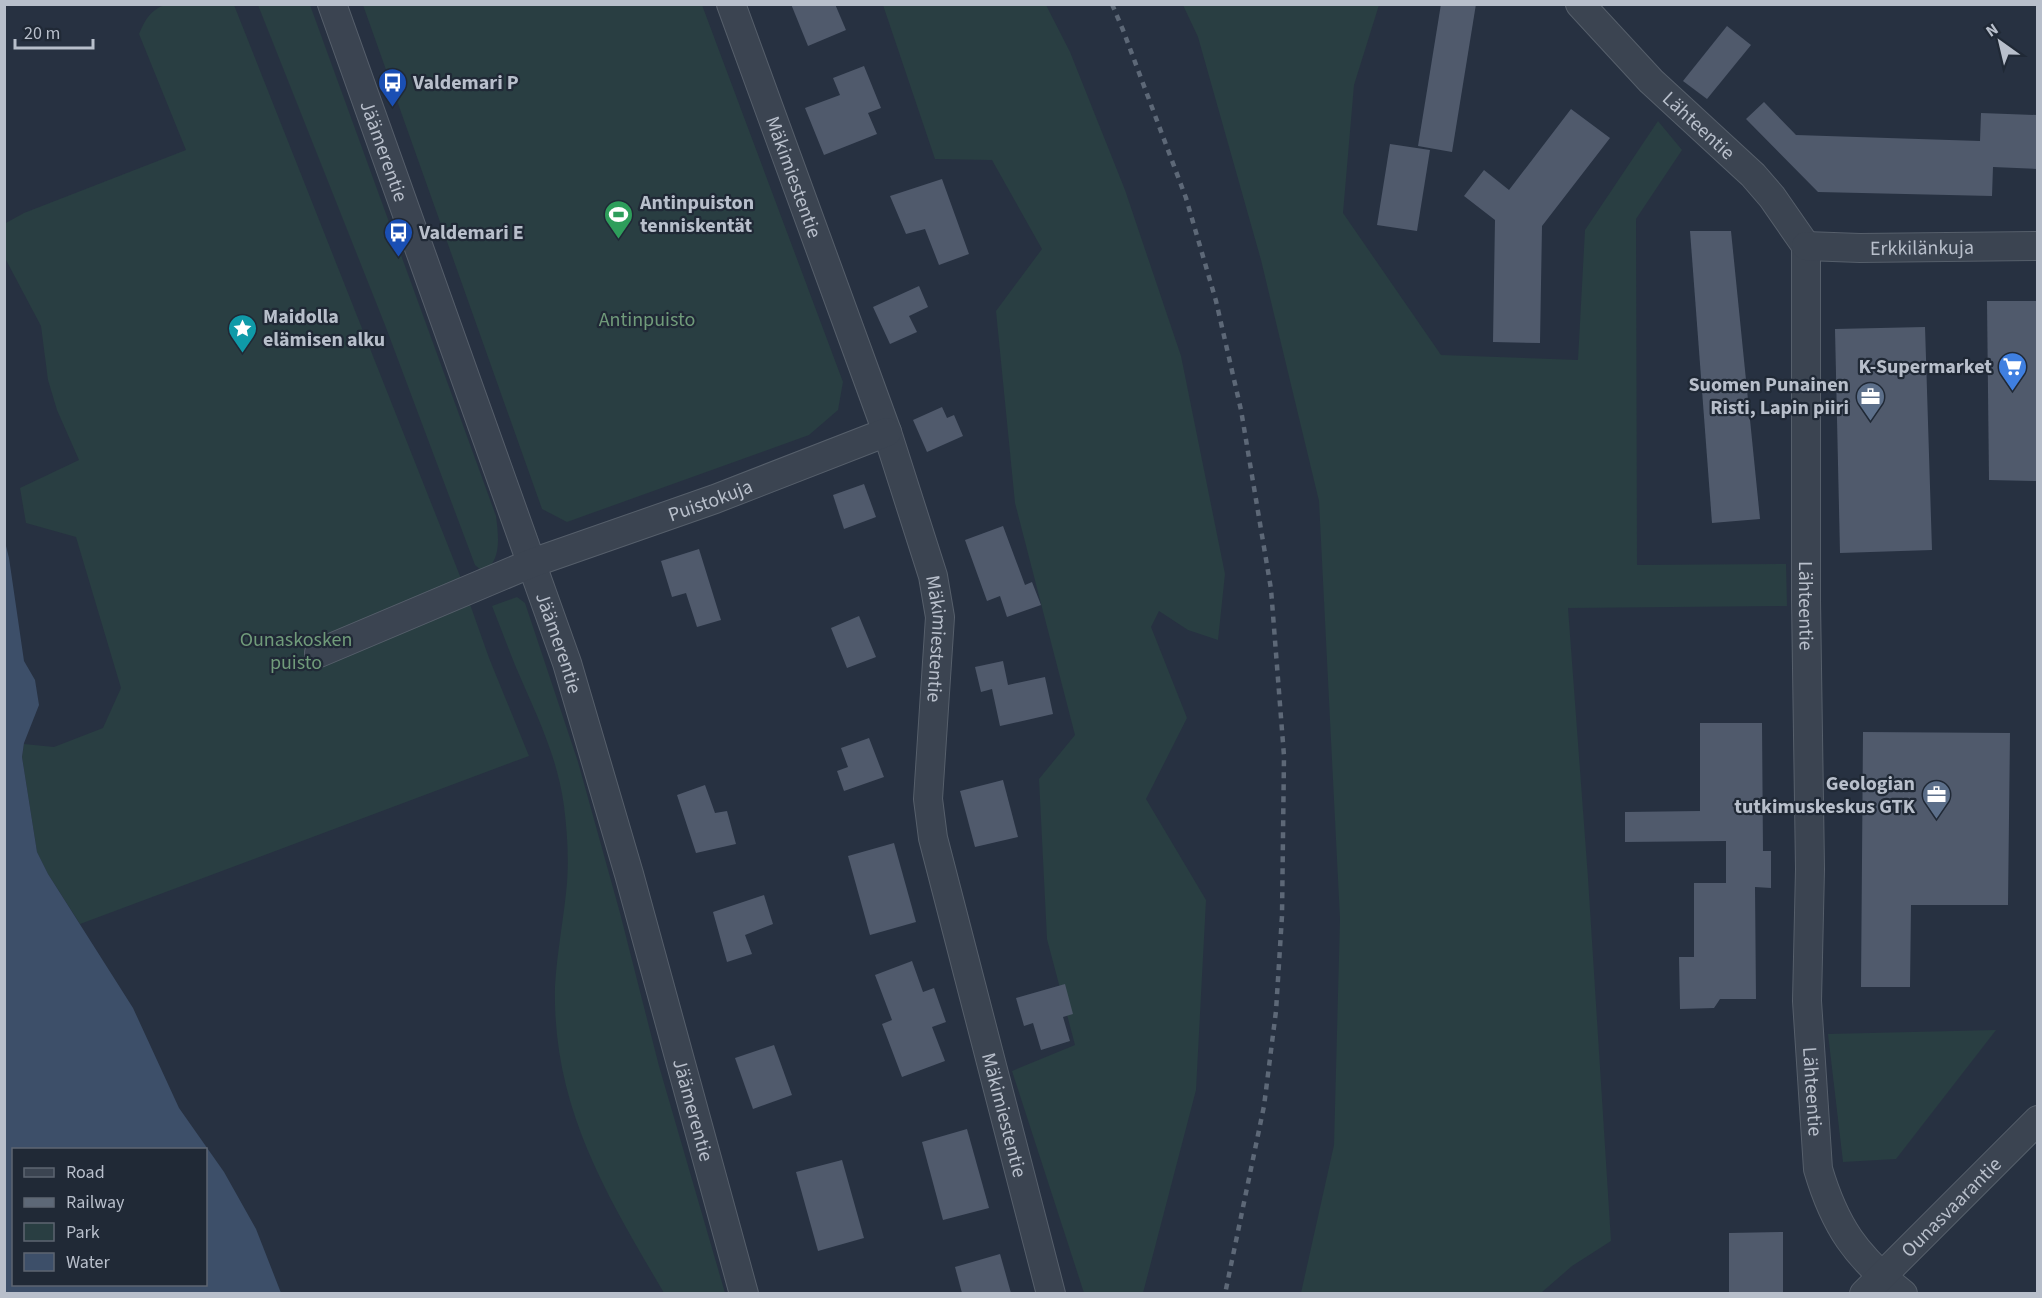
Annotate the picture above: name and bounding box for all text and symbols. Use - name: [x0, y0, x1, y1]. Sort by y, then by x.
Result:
- scale bar: [15, 12, 93, 50]
- north arrow: [1970, 12, 2030, 72]
- text: N: [1982, 18, 2003, 42]
- text: 20 m: [24, 21, 60, 46]
- bus stop icon: Valdemari P: [376, 66, 408, 108]
- place label: Valdemari P: [412, 69, 519, 97]
- street label: Lähteentie: [1656, 85, 1741, 167]
- street label: Jäämerentie: [353, 97, 414, 206]
- street label: Mäkimiestentie: [758, 112, 828, 242]
- place label: Antinpuiston tenniskentät: [639, 189, 754, 240]
- sports icon: Antinpuiston tenniskentät: [603, 198, 635, 240]
- bus stop icon: Valdemari E: [382, 216, 414, 258]
- place label: Valdemari E: [418, 219, 524, 247]
- street label: Erkkilänkuja: [1870, 234, 1974, 263]
- place label: Maidolla elämisen alku: [263, 303, 385, 354]
- park label: Antinpuisto: [599, 306, 695, 334]
- place icon: Maidolla elämisen alku: [226, 312, 258, 354]
- supermarket icon: K-Supermarket: [1997, 350, 2029, 392]
- place label: K-Supermarket: [1859, 353, 1992, 381]
- place label: Suomen Punainen Risti, Lapin piiri: [1688, 371, 1849, 422]
- office icon: Suomen Punainen Risti, Lapin piiri: [1854, 380, 1886, 422]
- street label: Puistokuja: [664, 473, 757, 529]
- street label: Lähteentie: [1791, 561, 1820, 651]
- street label: Mäkimiestentie: [918, 573, 953, 703]
- street label: Jäämerentie: [528, 589, 588, 697]
- park label: Ounaskosken puisto: [240, 626, 352, 677]
- place label: Geologian tutkimuskeskus GTK: [1734, 770, 1916, 821]
- office icon: Geologian tutkimuskeskus GTK: [1920, 778, 1952, 820]
- street label: Lähteentie: [1795, 1046, 1829, 1137]
- street label: Mäkimiestentie: [974, 1050, 1033, 1181]
- street label: Jäämerentie: [665, 1055, 720, 1165]
- legend: [12, 1148, 207, 1286]
- street label: Ounasvaarantie: [1895, 1151, 2008, 1264]
- text: Road: [66, 1160, 105, 1185]
- text: Railway: [66, 1190, 125, 1215]
- text: Park: [66, 1220, 100, 1245]
- text: Water: [66, 1250, 110, 1275]

